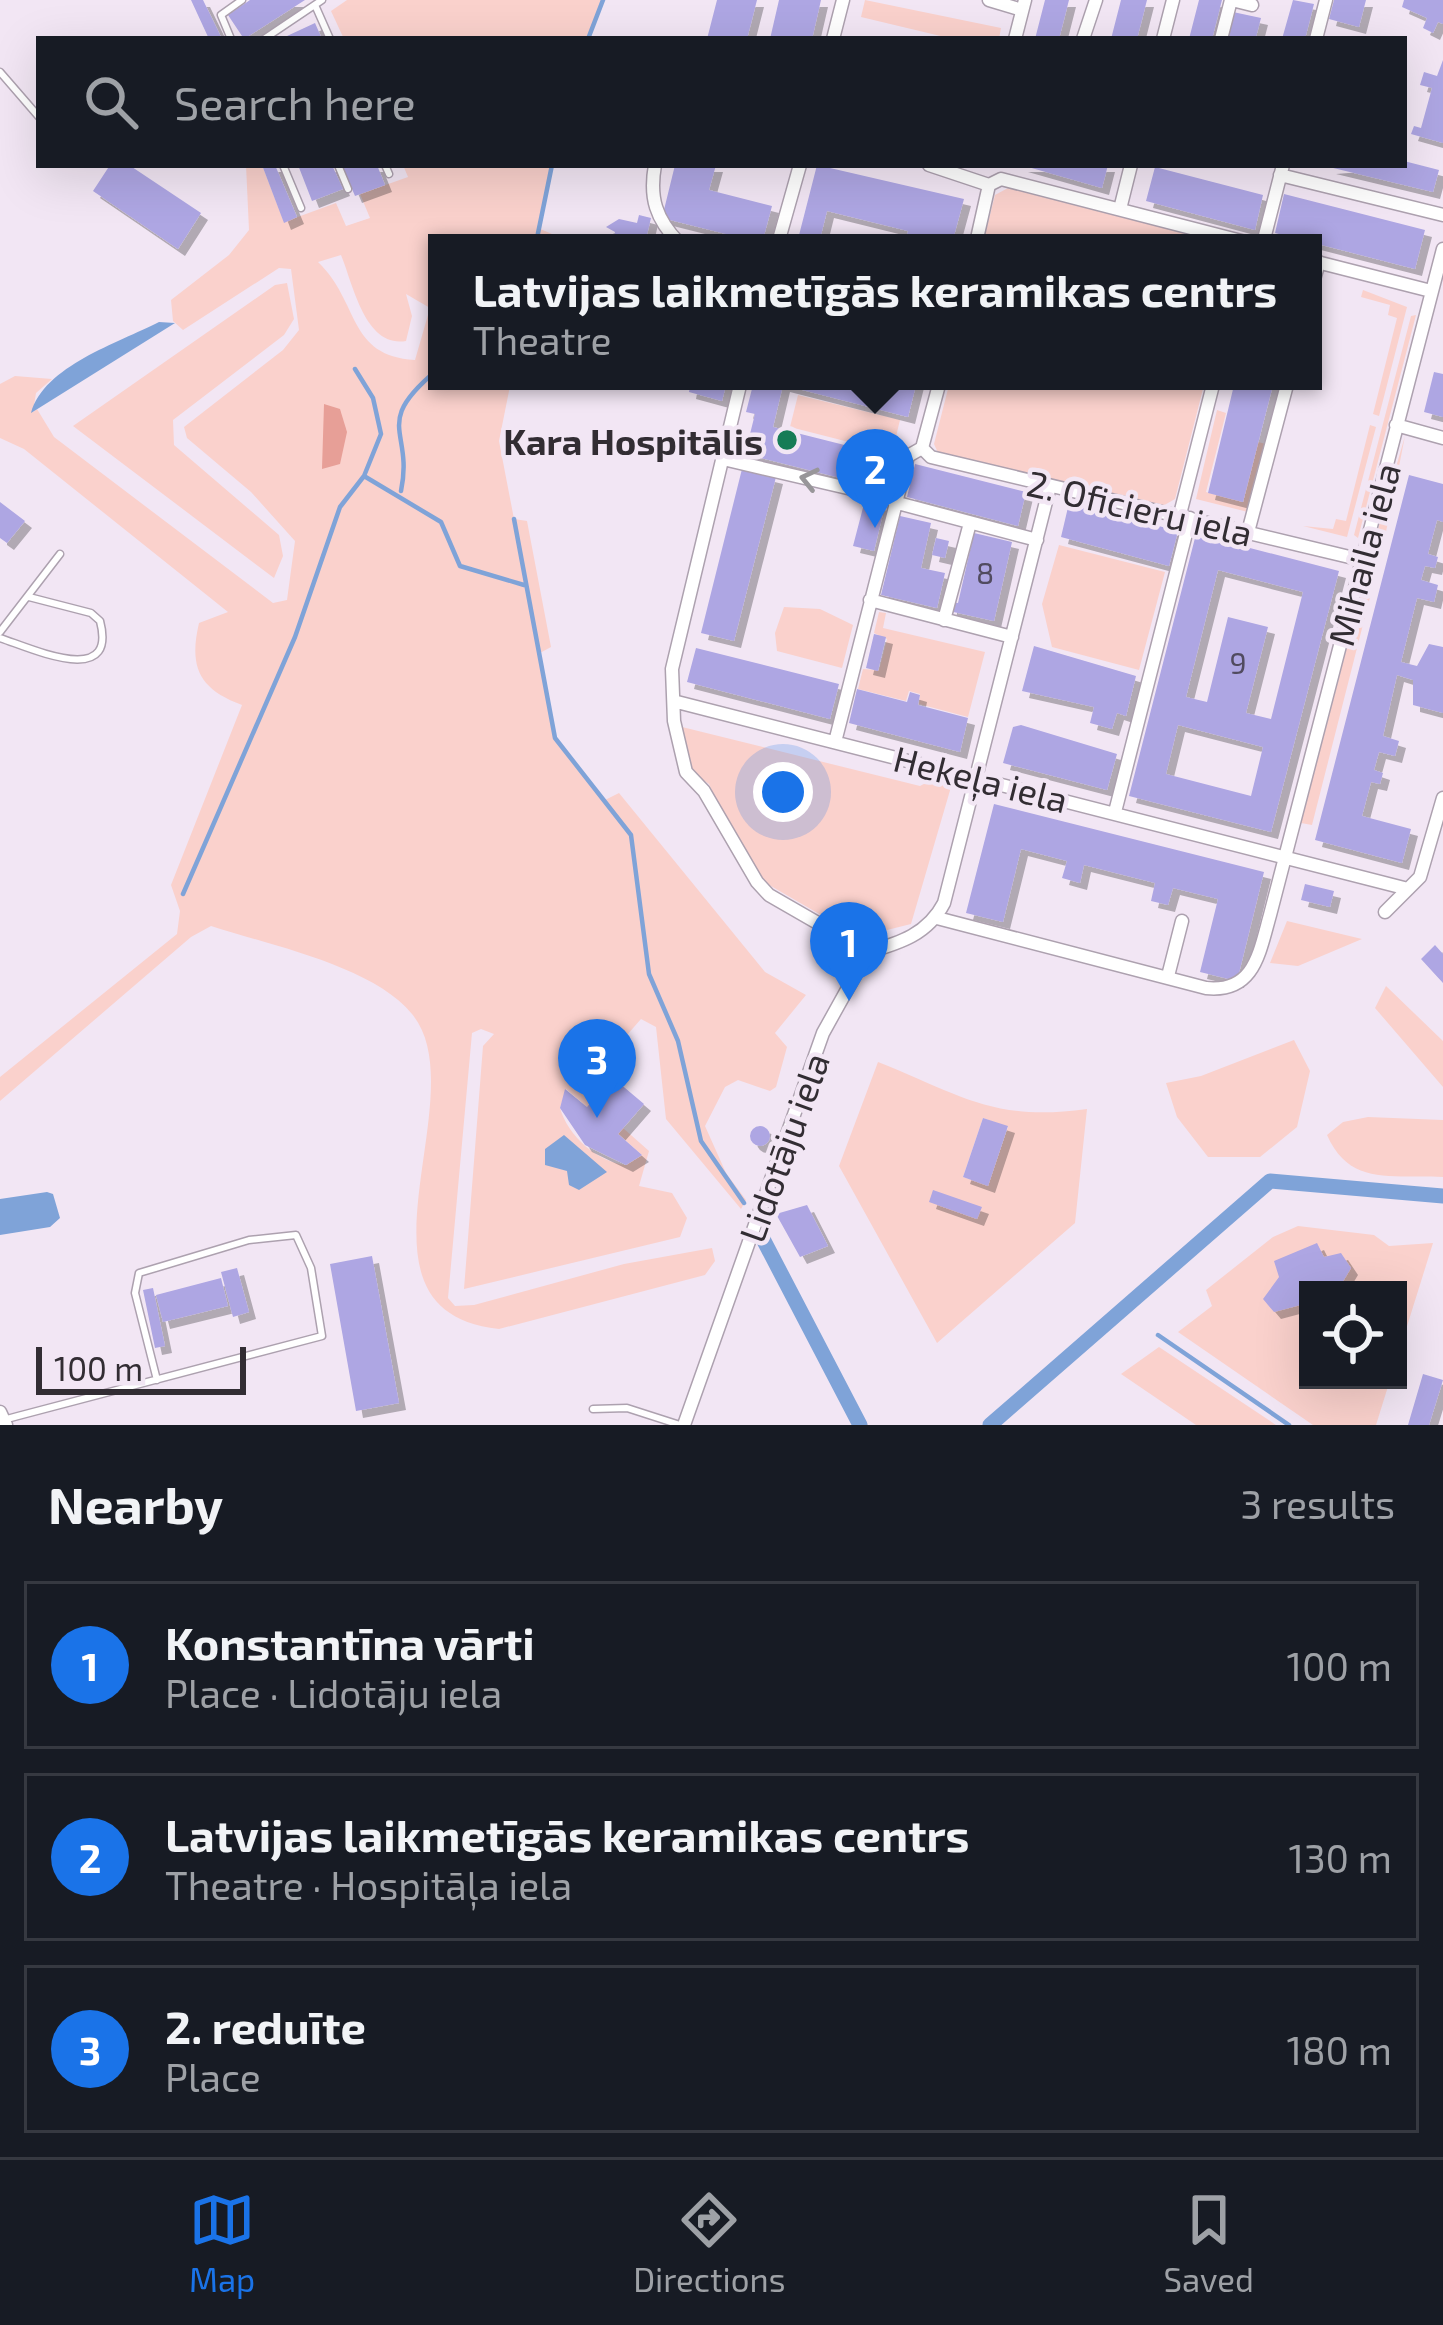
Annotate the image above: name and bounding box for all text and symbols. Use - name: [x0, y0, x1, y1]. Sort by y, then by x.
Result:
- search box: [36, 36, 1407, 168]
- icon: search: [78, 69, 144, 135]
- text: Search here: [174, 75, 416, 129]
- popup: [428, 234, 1322, 390]
- text: Latvijas laikmetīgās keramikas centrs: [473, 262, 1277, 316]
- text: Theatre: [473, 316, 611, 363]
- place label: Kara Hospitālis: [503, 419, 763, 462]
- marker: Kara Hospitālis: [774, 427, 800, 453]
- pin: 2: [836, 429, 914, 528]
- street label: Mihaila iela: [1318, 458, 1408, 650]
- street label: 2. Oficieru iela: [1023, 460, 1257, 554]
- one-way arrow: [800, 468, 820, 493]
- house number: 8: [976, 554, 994, 590]
- house number: 9: [1229, 644, 1247, 680]
- street label: Hekeļa iela: [889, 736, 1072, 823]
- your location: [753, 762, 813, 822]
- pin: 1: [810, 902, 888, 1001]
- pin: 3: [558, 1019, 636, 1118]
- street label: Lidotāju iela: [729, 1047, 837, 1247]
- map controls: [1299, 1281, 1407, 1389]
- button: locate: [1299, 1281, 1407, 1389]
- scale bar: [36, 1341, 246, 1394]
- text: 100 m: [54, 1348, 143, 1388]
- text: Nearby: [48, 1473, 223, 1534]
- text: 3 results: [1241, 1480, 1395, 1527]
- text: Konstantīna vārti: [165, 1615, 535, 1669]
- text: 1: [82, 1642, 98, 1689]
- text: 100 m: [1287, 1642, 1392, 1689]
- text: Place · Lidotāju iela: [165, 1669, 502, 1716]
- text: Latvijas laikmetīgās keramikas centrs: [165, 1807, 970, 1861]
- text: 2: [79, 1834, 101, 1881]
- text: 130 m: [1288, 1834, 1392, 1881]
- text: Theatre · Hospitāļa iela: [165, 1861, 572, 1908]
- text: 2. reduīte: [165, 1999, 366, 2053]
- text: 3: [79, 2026, 101, 2073]
- text: 180 m: [1286, 2026, 1392, 2073]
- text: Place: [165, 2053, 261, 2100]
- tab: Map: [189, 2187, 255, 2299]
- tab: Directions: [633, 2187, 785, 2299]
- tab: Saved: [1163, 2187, 1254, 2299]

